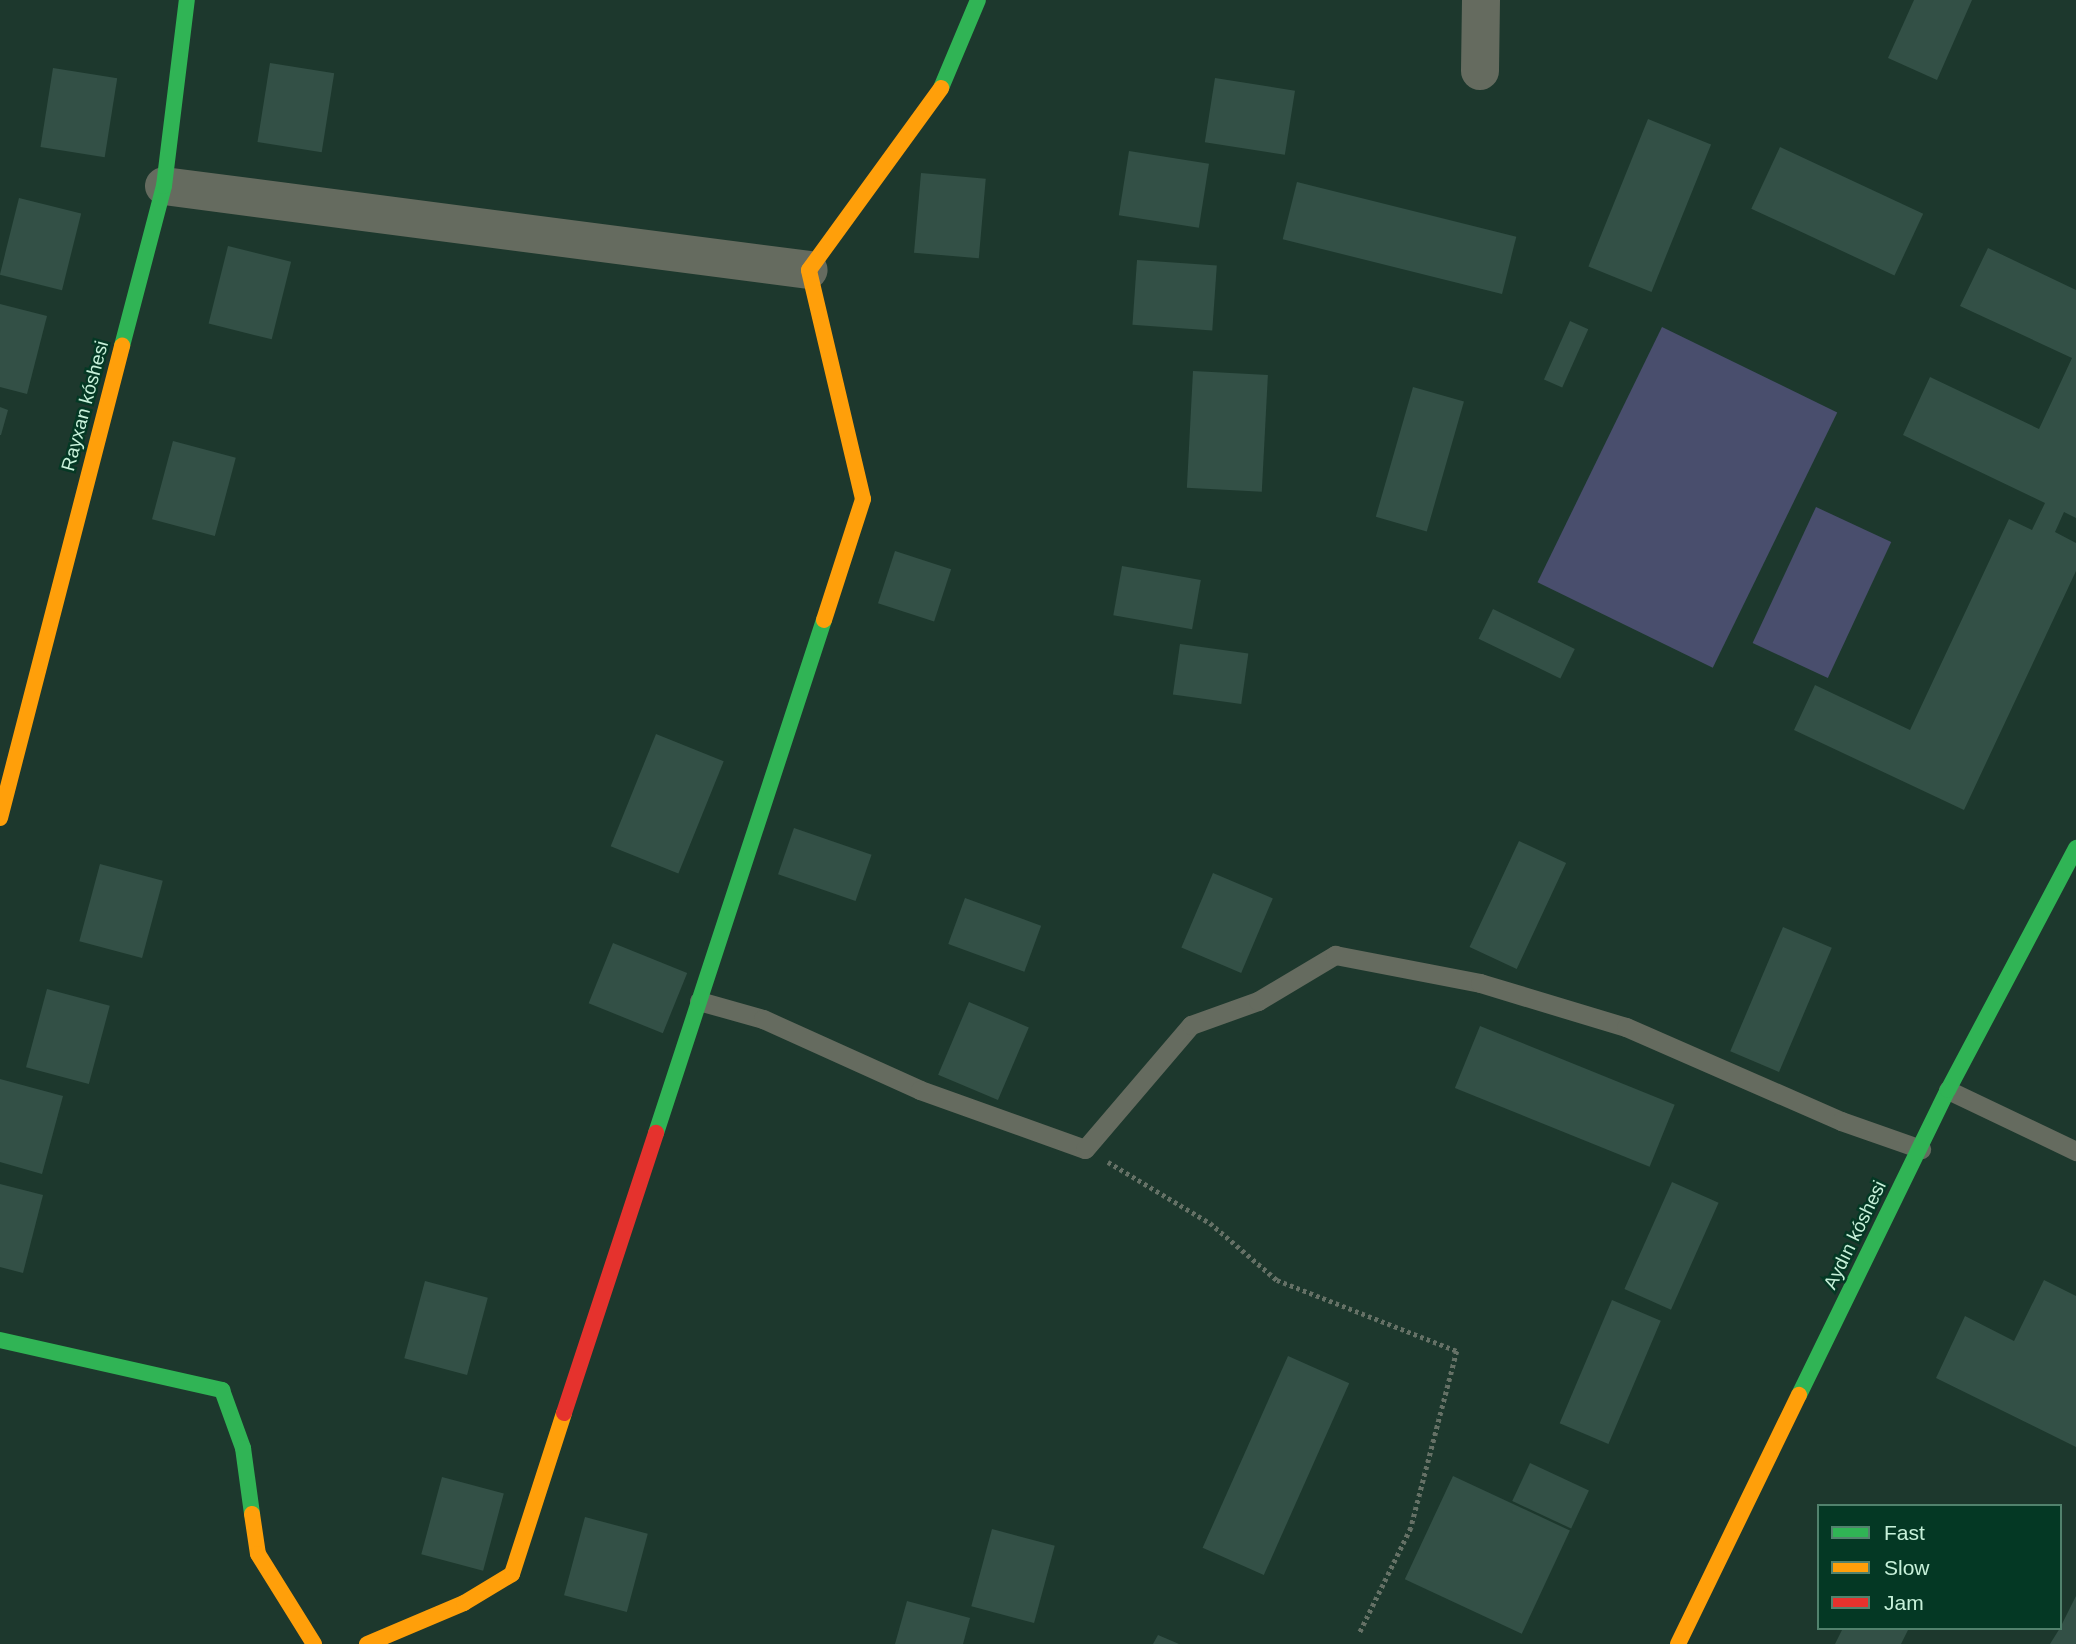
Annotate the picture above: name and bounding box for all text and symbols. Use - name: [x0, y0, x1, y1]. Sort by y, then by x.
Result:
- street label: Rayxan kóshesi: [57, 338, 113, 474]
- street label: Aydın kóshesi: [1819, 1177, 1891, 1293]
- legend: [1817, 1504, 2062, 1630]
- text: Fast: [1884, 1521, 1925, 1544]
- text: Slow: [1884, 1556, 1930, 1579]
- text: Jam: [1884, 1591, 1924, 1614]

